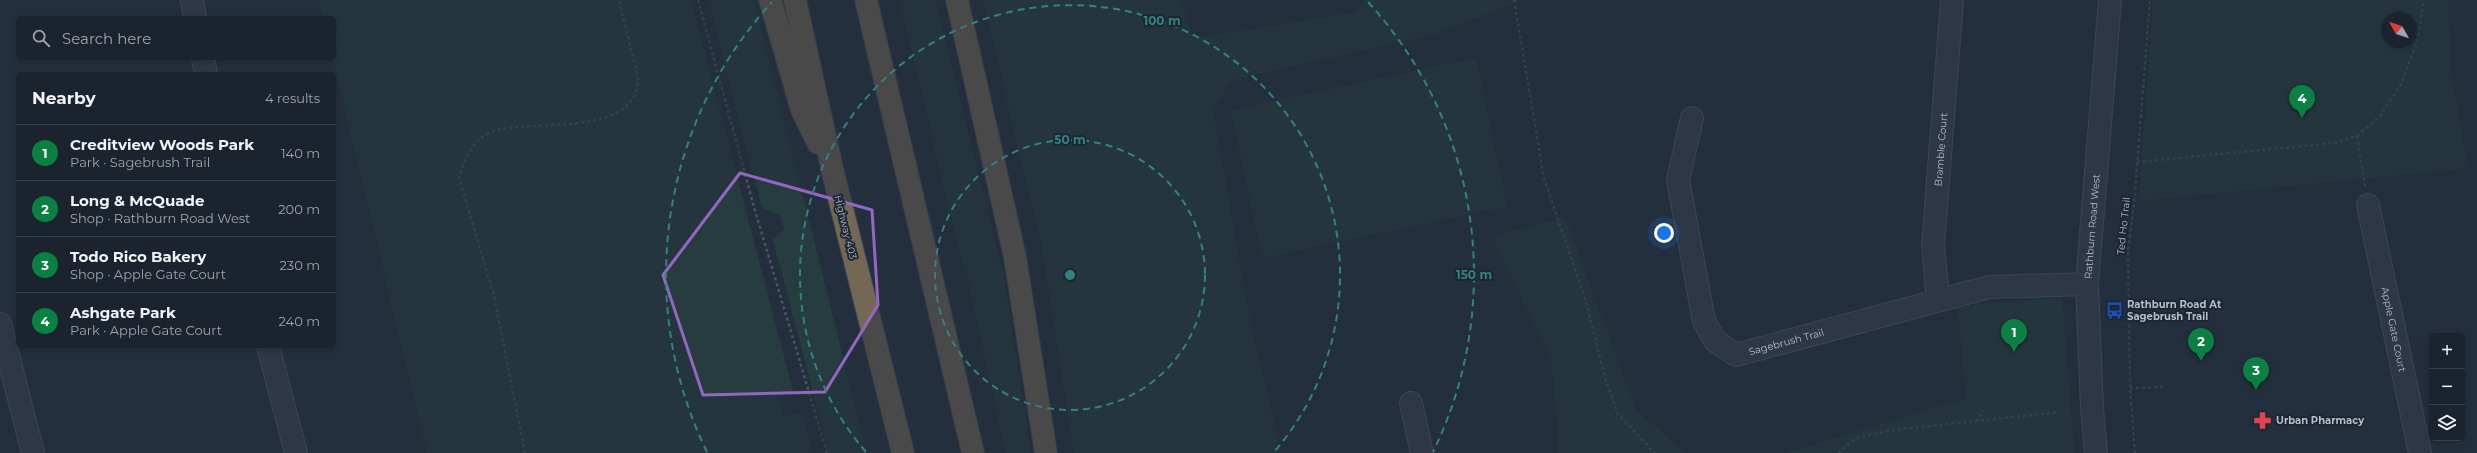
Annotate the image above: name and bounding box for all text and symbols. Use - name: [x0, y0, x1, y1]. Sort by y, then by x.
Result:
- north arrow: [2381, 12, 2417, 48]
- text: 100 m: [1144, 13, 1180, 28]
- search box: [16, 16, 336, 60]
- icon: search: [30, 27, 52, 49]
- text: Search here: [62, 29, 151, 48]
- pin: 4: [2289, 85, 2315, 118]
- text: Nearby: [32, 88, 96, 108]
- text: 4 results: [265, 90, 320, 106]
- street label: Bramble Court: [1932, 112, 1950, 187]
- text: 50 m: [1054, 132, 1086, 147]
- text: Creditview Woods Park: [70, 135, 254, 154]
- text: 1: [42, 145, 48, 161]
- text: 140 m: [281, 145, 320, 161]
- text: Park · Sagebrush Trail: [70, 154, 210, 170]
- street label: Rathburn Road West: [2081, 174, 2103, 279]
- text: Long & McQuade: [70, 191, 204, 210]
- street label: Highway 403: [831, 194, 860, 261]
- street label: Ted Ho Trail: [2114, 196, 2133, 256]
- text: 2: [41, 201, 49, 217]
- text: 200 m: [278, 201, 320, 217]
- text: Shop · Rathburn Road West: [70, 210, 250, 226]
- your location: [1654, 223, 1674, 243]
- text: Todo Rico Bakery: [70, 247, 206, 266]
- text: 3: [41, 257, 49, 273]
- text: 230 m: [279, 257, 320, 273]
- text: Shop · Apple Gate Court: [70, 266, 226, 282]
- text: 150 m: [1456, 267, 1492, 282]
- centre of rings: [1063, 268, 1077, 282]
- street label: Apple Gate Court: [2378, 286, 2409, 373]
- place label: Rathburn Road At Sagebrush Trail: [2127, 298, 2222, 323]
- bus stop icon: Rathburn Road At Sagebrush Trail: [2104, 300, 2124, 320]
- text: Ashgate Park: [70, 303, 176, 322]
- text: 4: [41, 313, 49, 329]
- text: 240 m: [279, 313, 320, 329]
- pin: 1: [2001, 319, 2027, 352]
- text: Park · Apple Gate Court: [70, 322, 222, 338]
- street label: Sagebrush Trail: [1747, 326, 1825, 358]
- pin: 2: [2188, 328, 2214, 361]
- map controls: [2429, 333, 2465, 441]
- button: +: [2429, 333, 2465, 369]
- pin: 3: [2243, 357, 2269, 390]
- button: −: [2429, 369, 2465, 405]
- button: layers: [2429, 405, 2465, 441]
- pharmacy icon: Urban Pharmacy: [2253, 410, 2273, 430]
- place label: Urban Pharmacy: [2276, 414, 2365, 427]

